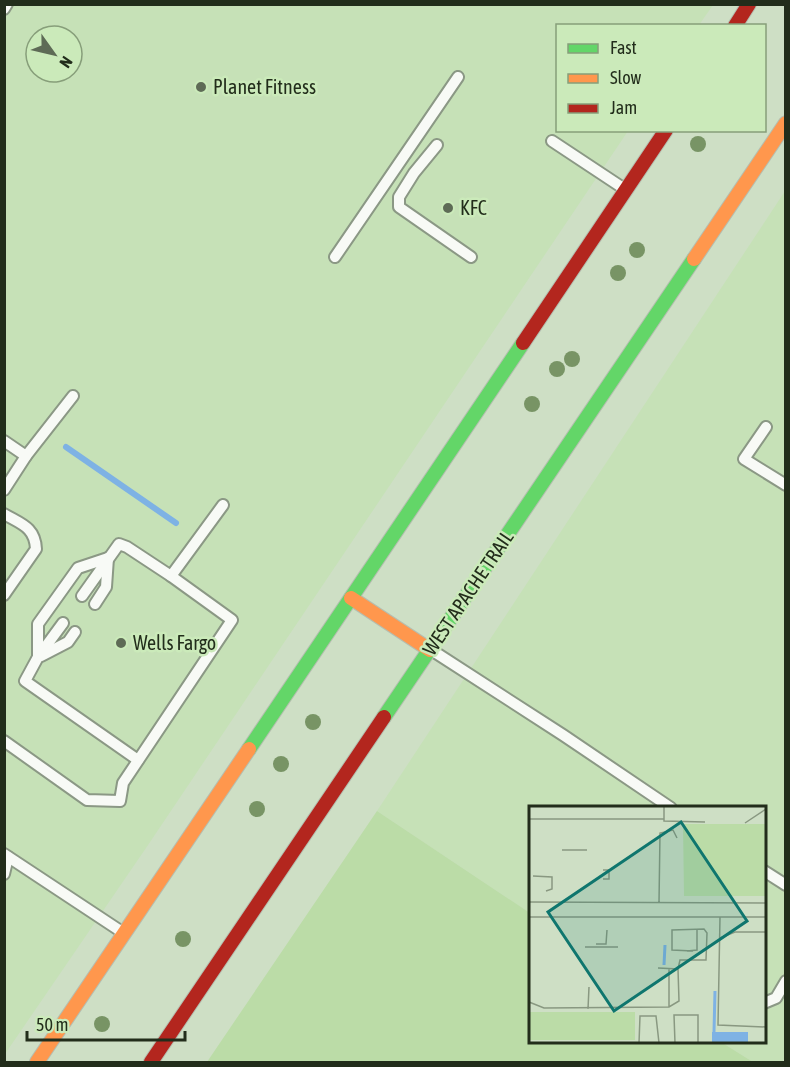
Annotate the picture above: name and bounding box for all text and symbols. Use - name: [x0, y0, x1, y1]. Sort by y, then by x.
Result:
- north arrow: [24, 24, 84, 84]
- legend: [556, 24, 766, 132]
- text: Fast: [610, 37, 637, 58]
- text: N: [56, 53, 77, 71]
- text: Slow: [610, 67, 641, 88]
- place label: Planet Fitness: [213, 75, 316, 98]
- marker: Planet Fitness: [194, 80, 208, 94]
- text: Jam: [610, 97, 637, 118]
- place label: KFC: [460, 196, 487, 219]
- marker: KFC: [441, 201, 455, 215]
- street label: WEST APACHE TRAIL: [418, 526, 518, 659]
- place label: Wells Fargo: [133, 631, 216, 654]
- marker: Wells Fargo: [114, 636, 128, 650]
- inset map: [529, 806, 766, 1043]
- scale bar: [27, 1004, 184, 1042]
- text: 50 m: [36, 1014, 68, 1035]

